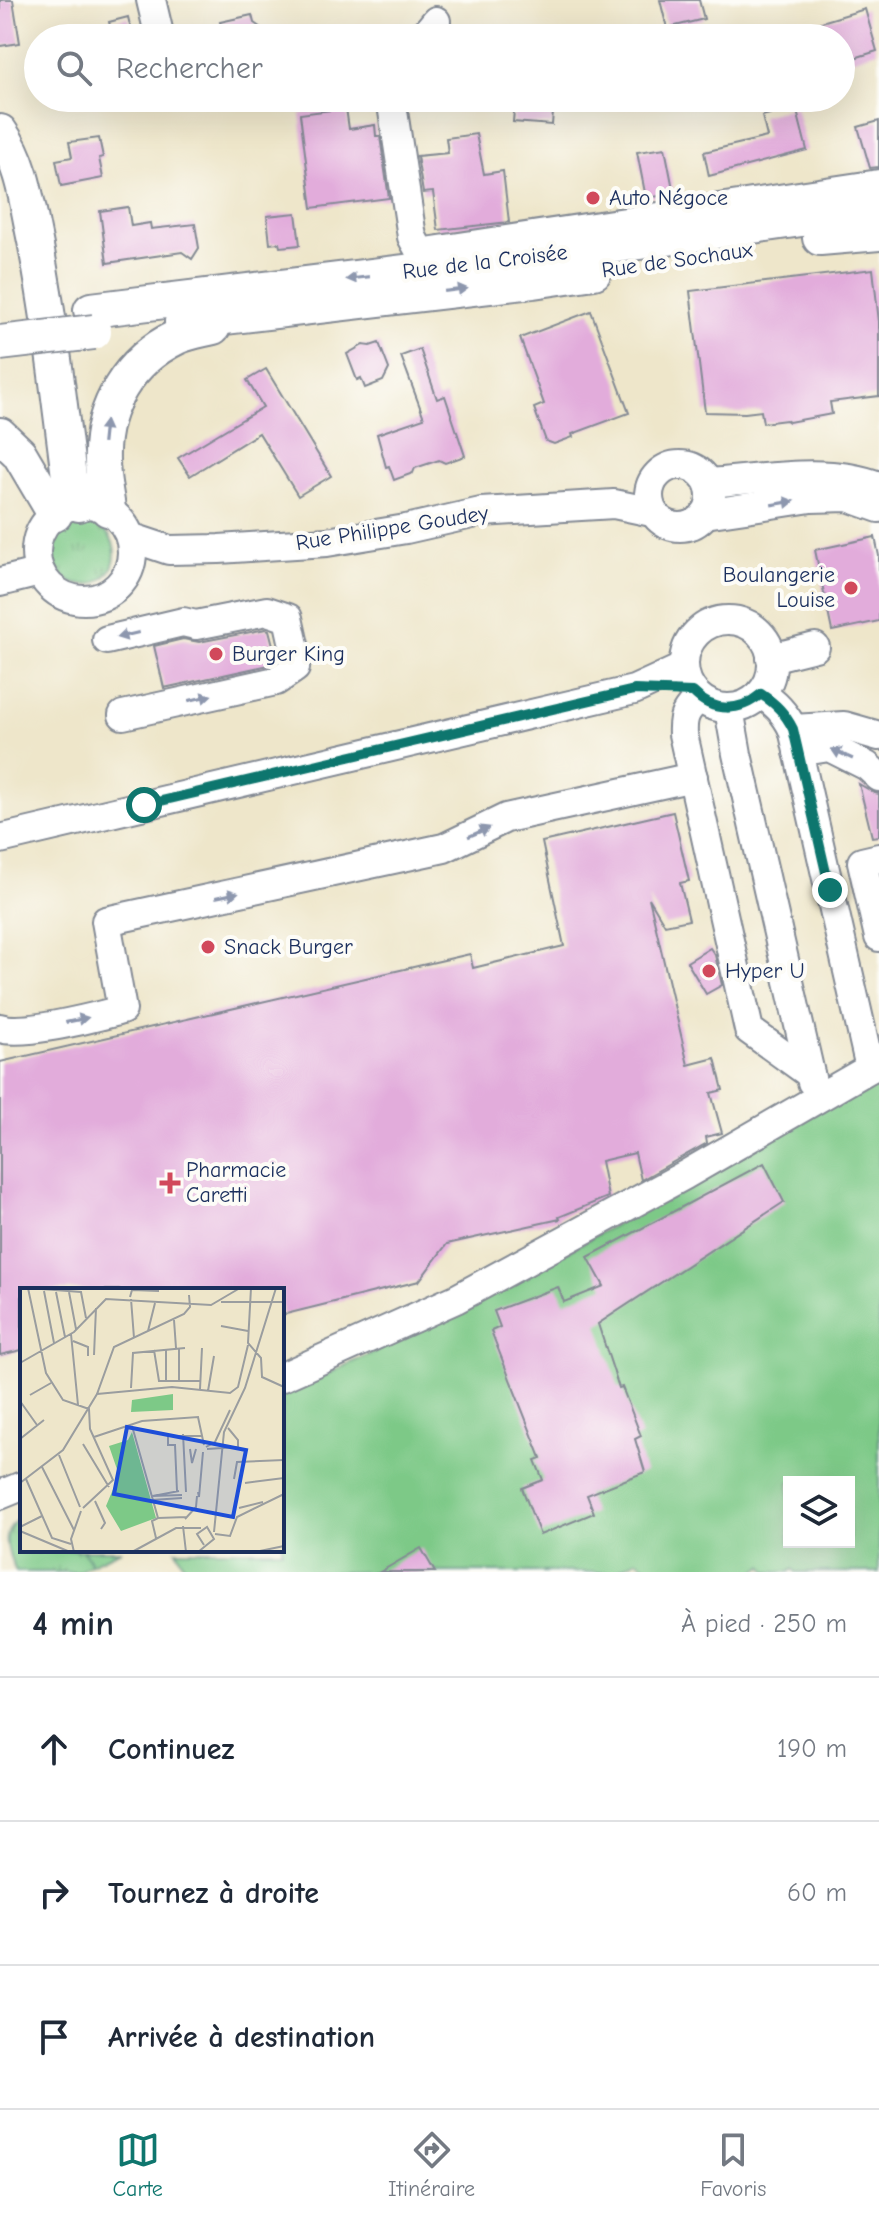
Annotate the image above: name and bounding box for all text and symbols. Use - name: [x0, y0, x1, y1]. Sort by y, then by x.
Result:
- search box: [24, 24, 855, 112]
- icon: search: [52, 46, 96, 90]
- text: Rechercher: [116, 51, 263, 86]
- place label: Auto Négoce: [609, 185, 728, 211]
- marker: Auto Négoce: [584, 189, 602, 207]
- street label: Rue de Sochaux: [600, 236, 755, 283]
- street label: Rue de la Croisée: [401, 239, 569, 285]
- one-way arrow: [345, 271, 370, 284]
- one-way arrow: [444, 284, 469, 297]
- one-way arrow: [98, 419, 111, 444]
- one-way arrow: [770, 496, 795, 508]
- street label: Rue Philippe Goudey: [294, 500, 490, 556]
- place label: Boulangerie Louise: [723, 562, 835, 613]
- marker: Boulangerie Louise: [842, 579, 860, 597]
- one-way arrow: [116, 629, 141, 642]
- place label: Burger King: [232, 641, 345, 667]
- marker: Burger King: [207, 645, 225, 663]
- one-way arrow: [187, 691, 212, 704]
- one-way arrow: [830, 747, 853, 760]
- route start: [126, 787, 162, 823]
- one-way arrow: [467, 826, 490, 839]
- route end: [812, 872, 848, 908]
- one-way arrow: [215, 888, 240, 901]
- place label: Snack Burger: [224, 934, 353, 960]
- marker: Snack Burger: [199, 938, 217, 956]
- place label: Hyper U: [725, 958, 805, 984]
- marker: Hyper U: [700, 962, 718, 980]
- one-way arrow: [64, 1013, 89, 1026]
- place label: Pharmacie Caretti: [186, 1157, 286, 1208]
- marker: Pharmacie Caretti: [161, 1174, 179, 1192]
- inset map: [20, 1288, 284, 1552]
- map controls: [783, 1476, 855, 1548]
- button: layers: [783, 1476, 855, 1548]
- text: 4 min: [32, 1604, 114, 1644]
- text: À pied · 250 m: [681, 1609, 847, 1639]
- icon: ahead: [32, 1727, 76, 1771]
- text: Continuez: [108, 1732, 234, 1767]
- text: 190 m: [777, 1734, 847, 1764]
- icon: right: [32, 1871, 76, 1915]
- text: Tournez à droite: [108, 1876, 319, 1911]
- text: 60 m: [787, 1878, 847, 1908]
- icon: arrive: [32, 2015, 76, 2059]
- text: Arrivée à destination: [108, 2020, 375, 2055]
- tab: Carte: [113, 2128, 163, 2202]
- tab: Itinéraire: [388, 2128, 475, 2202]
- tab: Favoris: [700, 2128, 766, 2202]

